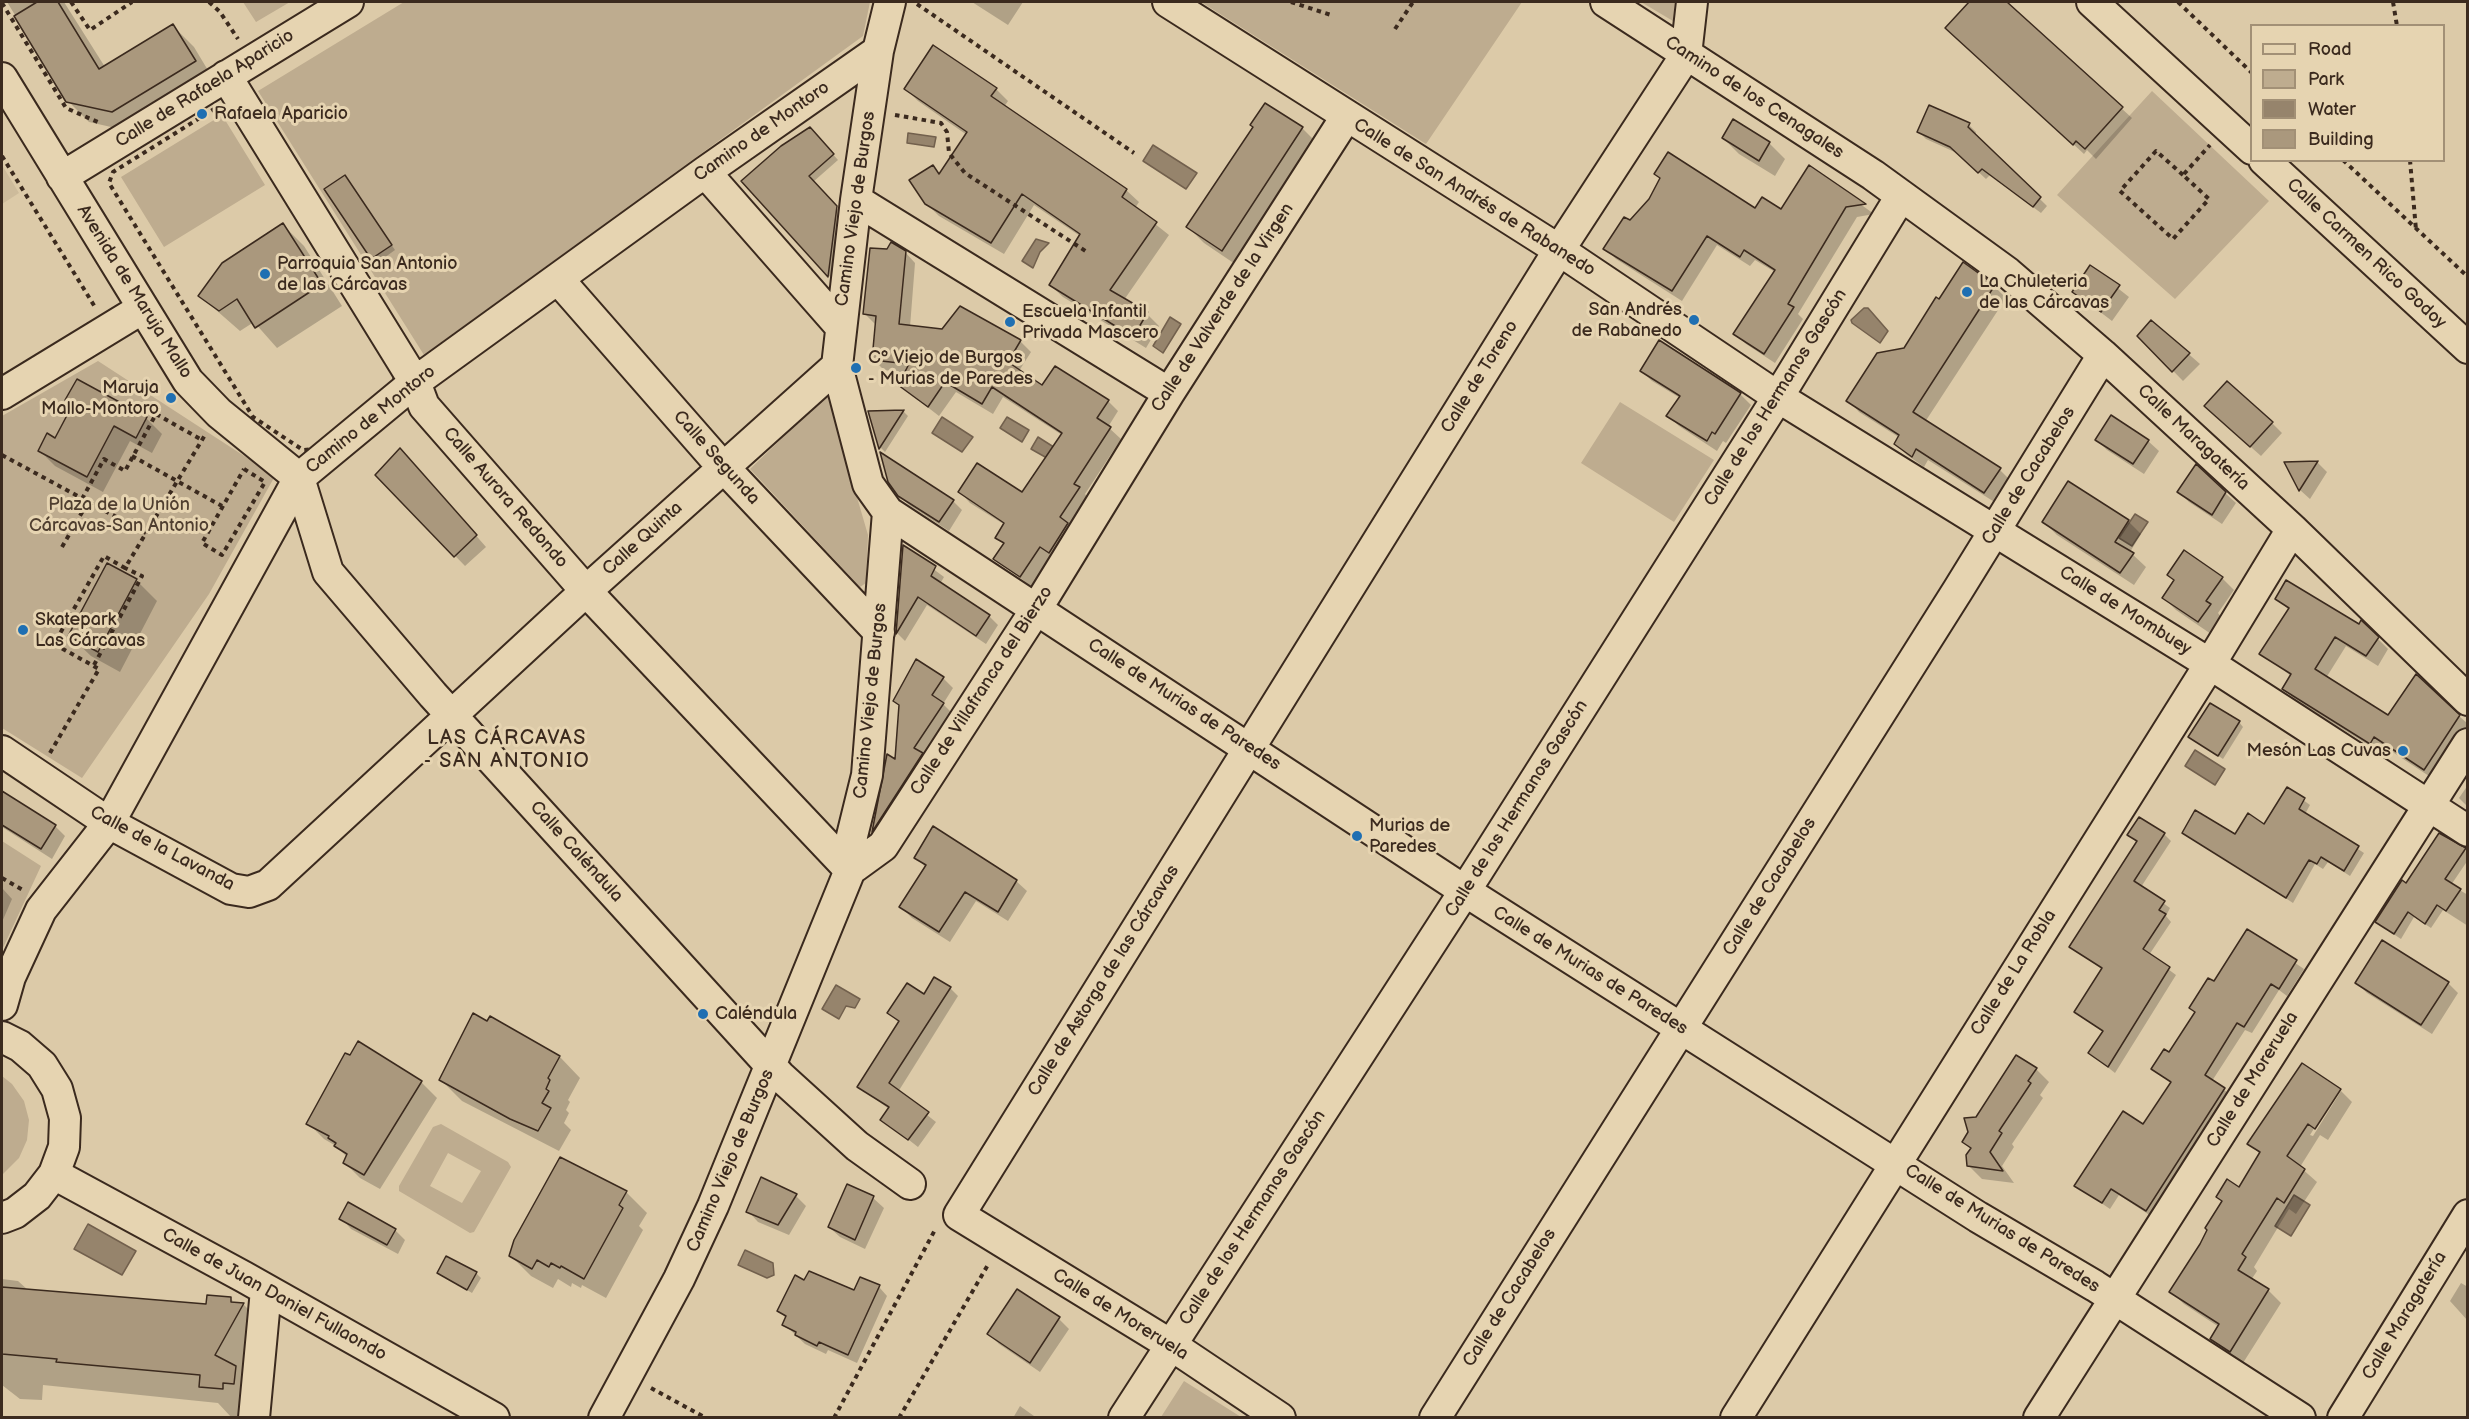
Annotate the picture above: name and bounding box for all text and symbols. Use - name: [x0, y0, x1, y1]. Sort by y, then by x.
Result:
- legend: [2250, 24, 2445, 162]
- street label: Calle de Rafaela Aparicio: [112, 25, 298, 153]
- street label: Camino de los Cenagales: [1661, 32, 1847, 164]
- text: Road: [2308, 39, 2352, 60]
- text: Park: [2308, 69, 2344, 90]
- street label: Camino de Montoro: [690, 77, 834, 187]
- text: Water: [2308, 99, 2356, 120]
- place label: Rafaela Aparicio: [214, 103, 348, 125]
- marker: Rafaela Aparicio: [195, 107, 209, 121]
- street label: Camino Viejo de Burgos: [832, 110, 880, 308]
- street label: Calle de San Andrés de Rabanedo: [1349, 114, 1599, 282]
- text: Building: [2308, 129, 2374, 150]
- street label: Calle Carmen Rico Godoy: [2282, 174, 2450, 334]
- street label: Calle de Valverde de la Virgen: [1147, 199, 1299, 417]
- street label: Avenida de Maruja Mallo: [72, 201, 196, 383]
- place label: Parroquia San Antonio de las Cárcavas: [277, 253, 457, 296]
- marker: Parroquia San Antonio de las Cárcavas: [258, 267, 272, 281]
- place label: La Chuleteria de las Cárcavas: [1979, 271, 2109, 314]
- street label: Calle de los Hermanos Gascón: [1700, 285, 1852, 511]
- marker: La Chuleteria de las Cárcavas: [1960, 285, 1974, 299]
- place label: San Andrés de Rabanedo: [1571, 299, 1682, 342]
- place label: Escuela Infantil Privada Mascero: [1022, 301, 1159, 344]
- marker: San Andrés de Rabanedo: [1687, 313, 1701, 327]
- marker: Escuela Infantil Privada Mascero: [1003, 315, 1017, 329]
- street label: Calle de Toreno: [1437, 317, 1523, 437]
- place label: Cº Viejo de Burgos - Murias de Paredes: [868, 347, 1033, 389]
- street label: Camino de Montoro: [302, 361, 440, 479]
- marker: Cº Viejo de Burgos - Murias de Paredes: [849, 361, 863, 375]
- place label: Maruja Mallo-Montoro: [41, 377, 159, 420]
- street label: Calle Maragatería: [2132, 380, 2254, 496]
- marker: Maruja Mallo-Montoro: [164, 391, 178, 405]
- street label: Calle de Cacabelos: [1978, 403, 2080, 549]
- street label: Calle Segunda: [668, 407, 764, 509]
- street label: Calle Aurora Redondo: [438, 423, 572, 573]
- park label: Plaza de la Unión Cárcavas-San Antonio: [29, 494, 209, 536]
- street label: Calle Quinta: [599, 498, 687, 580]
- street label: Calle de Mombuey: [2055, 562, 2195, 660]
- street label: Calle de Villafranca del Bierzo: [906, 582, 1058, 800]
- street label: Camino Viejo de Burgos: [850, 602, 892, 800]
- place label: Skatepark Las Cárcavas: [35, 609, 145, 652]
- marker: Skatepark Las Cárcavas: [16, 623, 30, 637]
- street label: Calle de Murias de Paredes: [1083, 634, 1285, 776]
- street label: Calle de los Hermanos Gascón: [1441, 696, 1593, 922]
- district label: LAS CÁRCAVAS - SAN ANTONIO: [424, 727, 590, 774]
- place label: Mesón Las Cuvas: [2246, 740, 2391, 762]
- marker: Mesón Las Cuvas: [2396, 744, 2410, 758]
- street label: Calle Caléndula: [525, 797, 627, 907]
- street label: Calle de la Lavanda: [86, 802, 238, 896]
- street label: Calle de Cacabelos: [1719, 814, 1821, 960]
- place label: Murias de Paredes: [1369, 815, 1450, 858]
- marker: Murias de Paredes: [1350, 829, 1364, 843]
- street label: Calle de Astorga de las Cárcavas: [1024, 861, 1184, 1101]
- street label: Calle de Murias de Paredes: [1489, 902, 1691, 1040]
- street label: Calle de La Robla: [1967, 906, 2061, 1040]
- place label: Caléndula: [715, 1003, 797, 1025]
- marker: Caléndula: [696, 1007, 710, 1021]
- street label: Calle de Moreruela: [2202, 1008, 2304, 1152]
- street label: Camino Viejo de Burgos: [683, 1066, 779, 1256]
- street label: Calle de los Hermanos Gascón: [1175, 1106, 1331, 1330]
- street label: Calle de Murias de Paredes: [1901, 1160, 2103, 1298]
- street label: Calle de Juan Daniel Fullaondo: [158, 1224, 390, 1366]
- street label: Calle de Cacabelos: [1459, 1225, 1561, 1371]
- street label: Calle Maragatería: [2358, 1248, 2452, 1384]
- street label: Calle de Moreruela: [1048, 1264, 1192, 1366]

